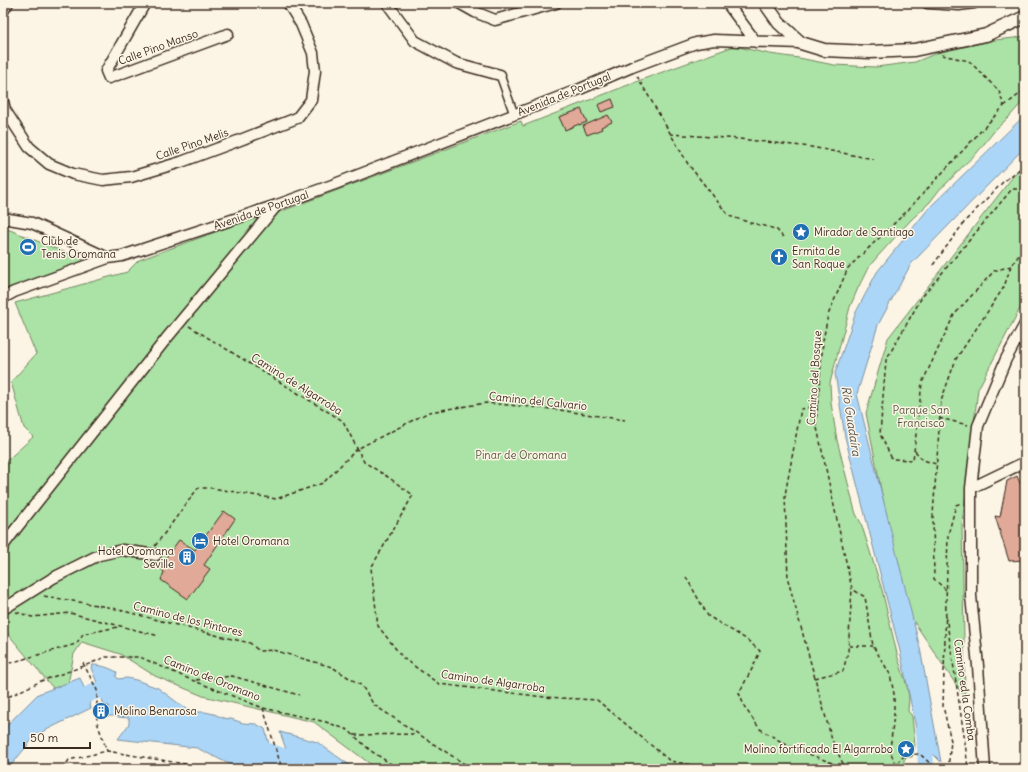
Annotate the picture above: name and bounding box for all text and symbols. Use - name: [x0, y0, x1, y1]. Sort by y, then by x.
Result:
- street label: Calle Pino Manso: [116, 26, 200, 68]
- street label: Avenida de Portugal: [515, 69, 613, 119]
- street label: Calle Pino Melis: [154, 125, 230, 163]
- street label: Avenida de Portugal: [212, 187, 310, 233]
- place icon: Mirador de Santiago: [791, 222, 811, 242]
- place label: Mirador de Santiago: [814, 225, 914, 239]
- place label: Club de Tenis Oromana: [41, 234, 116, 261]
- sports icon: Club de Tenis Oromana: [18, 237, 38, 257]
- place label: Ermita de San Roque: [792, 244, 845, 271]
- church icon: Ermita de San Roque: [769, 247, 789, 267]
- street label: Camino del Bosque: [804, 330, 824, 426]
- street label: Camino de Algarroba: [249, 350, 345, 418]
- water label: Río Guadaíra: [839, 385, 865, 458]
- street label: Camino del Calvario: [488, 389, 588, 413]
- park label: Parque San Francisco: [893, 403, 949, 430]
- park label: Pinar de Oromana: [475, 448, 567, 462]
- hotel icon: Hotel Oromana: [190, 531, 210, 551]
- place label: Hotel Oromana: [213, 534, 289, 548]
- place label: Hotel Oromana Seville: [98, 544, 174, 571]
- building icon: Hotel Oromana Seville: [177, 547, 197, 567]
- street label: Camino de los Pintores: [132, 599, 244, 639]
- street label: Camino ed la Comba: [951, 638, 979, 742]
- street label: Camino de Oromano: [162, 652, 262, 704]
- street label: Camino de Algarroba: [440, 667, 546, 695]
- building icon: Molino Benarosa: [91, 701, 111, 721]
- place label: Molino Benarosa: [114, 704, 197, 718]
- scale bar: [24, 724, 90, 750]
- text: 50 m: [30, 730, 59, 745]
- place icon: Molino fortificado El Algarrobo: [896, 739, 916, 759]
- place label: Molino fortificado El Algarrobo: [744, 742, 893, 756]

